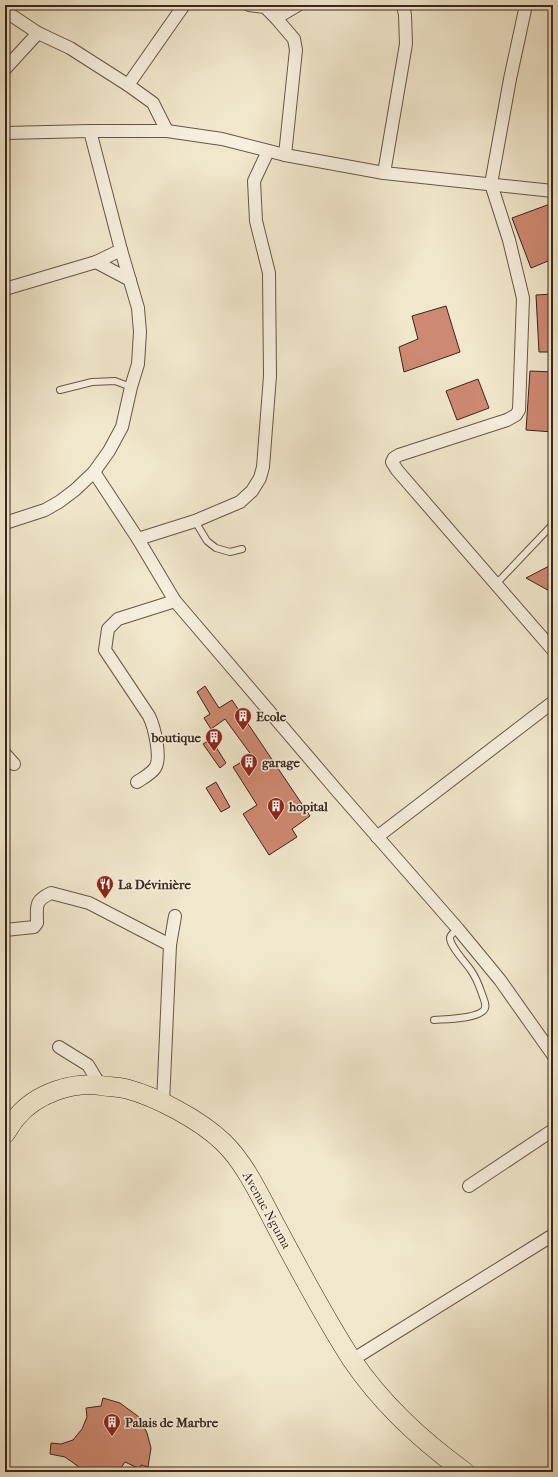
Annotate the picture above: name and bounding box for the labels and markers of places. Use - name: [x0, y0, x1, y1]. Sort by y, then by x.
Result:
- building icon: Ecole: [233, 706, 253, 731]
- place label: Ecole: [256, 709, 287, 724]
- building icon: boutique: [204, 727, 224, 752]
- place label: boutique: [151, 730, 202, 746]
- building icon: garage: [239, 752, 259, 777]
- place label: garage: [262, 755, 300, 771]
- building icon: hopital: [266, 796, 286, 821]
- place label: hopital: [288, 799, 328, 815]
- restaurant icon: La Dévinière: [95, 874, 115, 899]
- place label: La Dévinière: [118, 877, 191, 892]
- building icon: Palais de Marbre: [102, 1412, 122, 1437]
- place label: Palais de Marbre: [125, 1415, 219, 1430]

